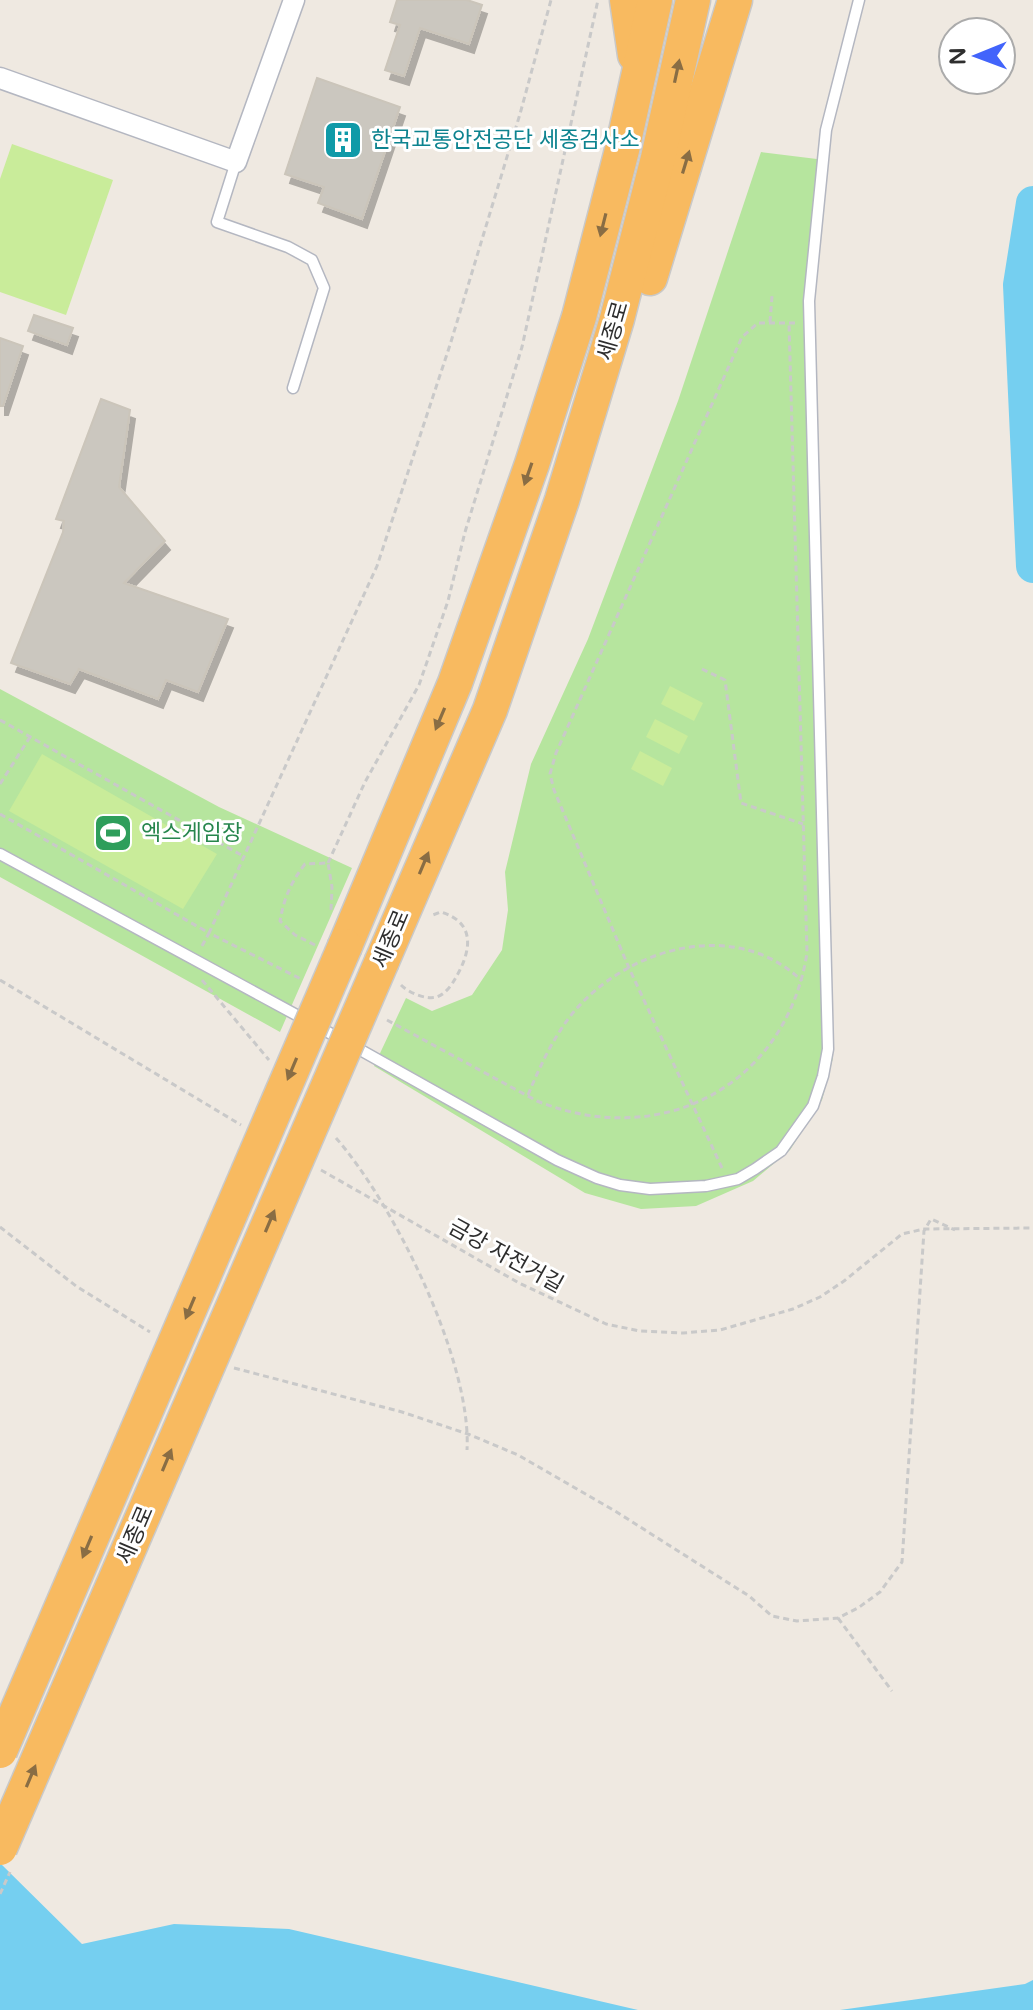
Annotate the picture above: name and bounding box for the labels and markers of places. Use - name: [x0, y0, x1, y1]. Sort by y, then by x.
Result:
- building icon: 한국교통안전공단 세종검사소: [322, 119, 364, 161]
- place label: 한국교통안전공단 세종검사소: [371, 127, 640, 153]
- sports icon: 엑스게임장: [92, 812, 134, 854]
- place label: 엑스게임장: [141, 820, 242, 846]

